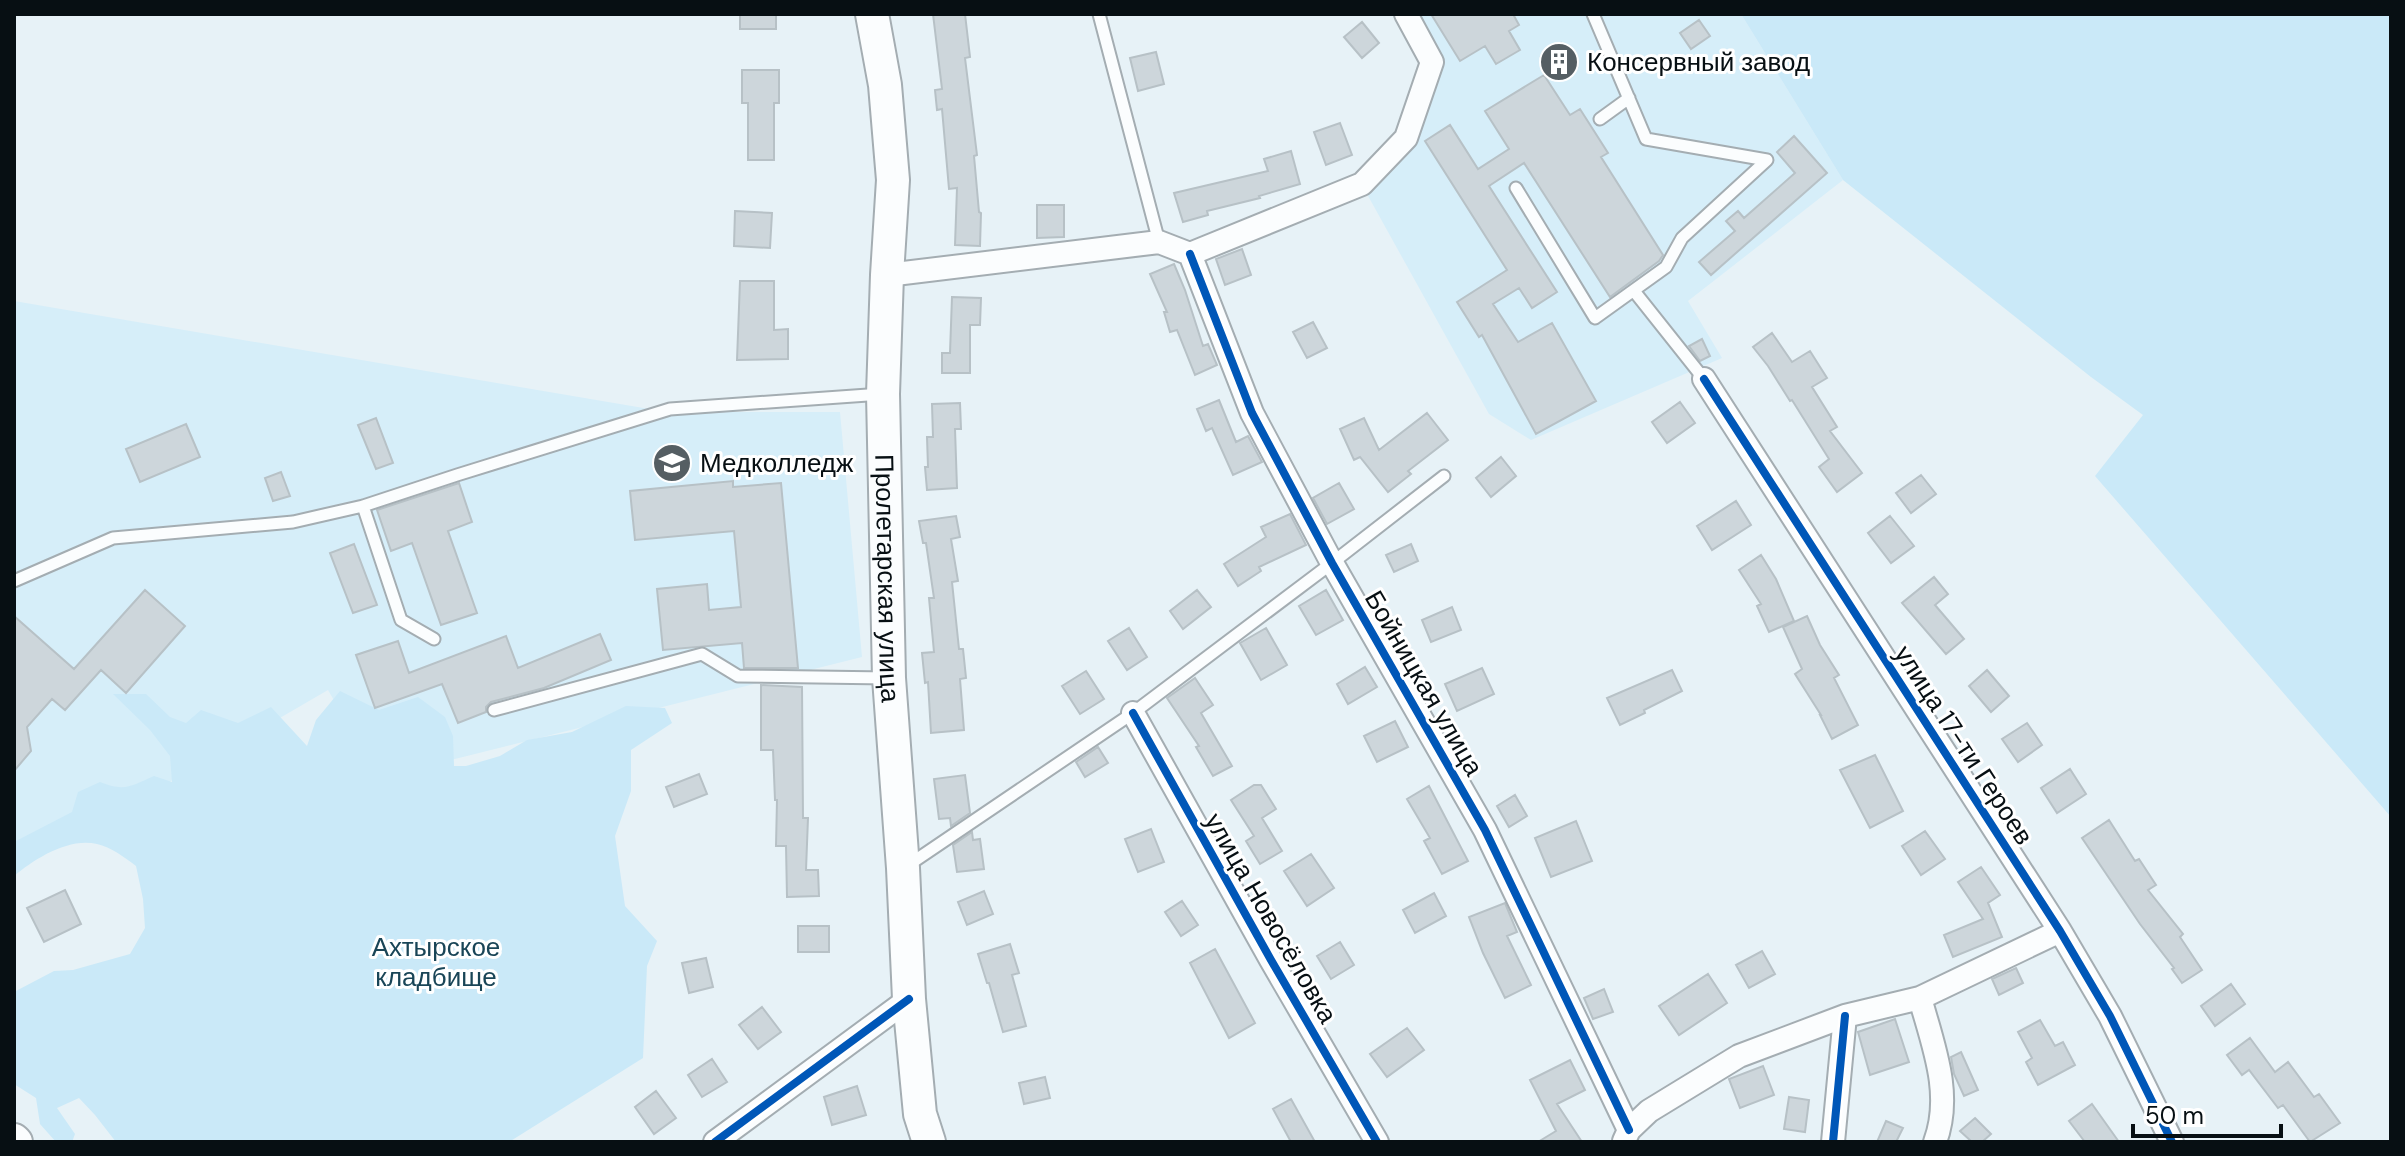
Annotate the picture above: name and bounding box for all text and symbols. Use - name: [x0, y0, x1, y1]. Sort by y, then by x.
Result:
- building icon: Консервный завод: [1538, 41, 1580, 83]
- place label: Консервный завод: [1587, 45, 1810, 79]
- school or university icon: Медколледж: [651, 442, 693, 484]
- place label: Медколледж: [700, 446, 854, 480]
- street label: Пролетарская улица: [867, 454, 908, 704]
- street label: Бойницкая улица: [1357, 584, 1491, 782]
- street label: улица 17-ти Героев: [1887, 639, 2041, 851]
- street label: улица Новосёловка: [1197, 807, 1345, 1030]
- park label: Ахтырское кладбище: [372, 930, 500, 994]
- scale bar: [2133, 1088, 2281, 1138]
- text: 50 m: [2145, 1100, 2204, 1131]

